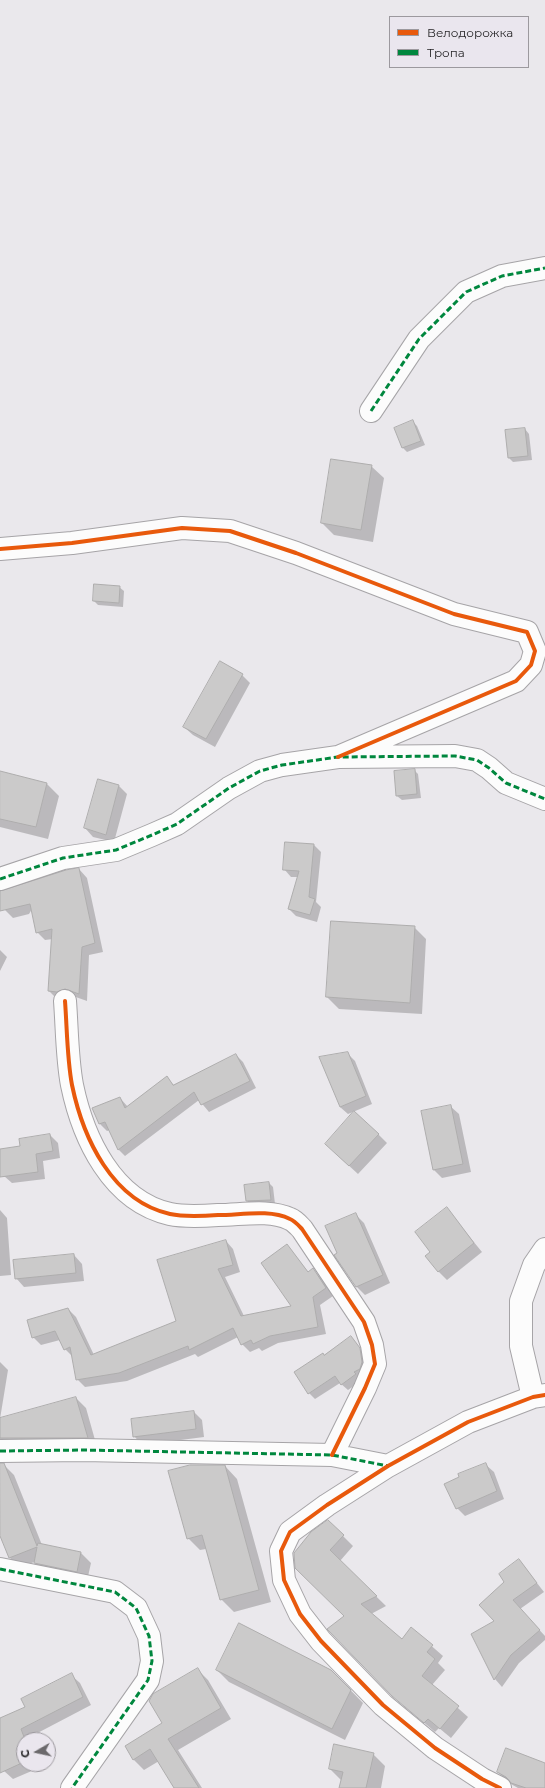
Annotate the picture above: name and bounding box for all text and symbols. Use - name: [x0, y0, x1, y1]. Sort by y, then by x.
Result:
- legend: [389, 16, 529, 68]
- text: Велодорожка: [427, 25, 513, 40]
- text: Тропа: [427, 45, 465, 60]
- north arrow: [16, 1732, 56, 1772]
- text: С: [18, 1749, 33, 1759]

